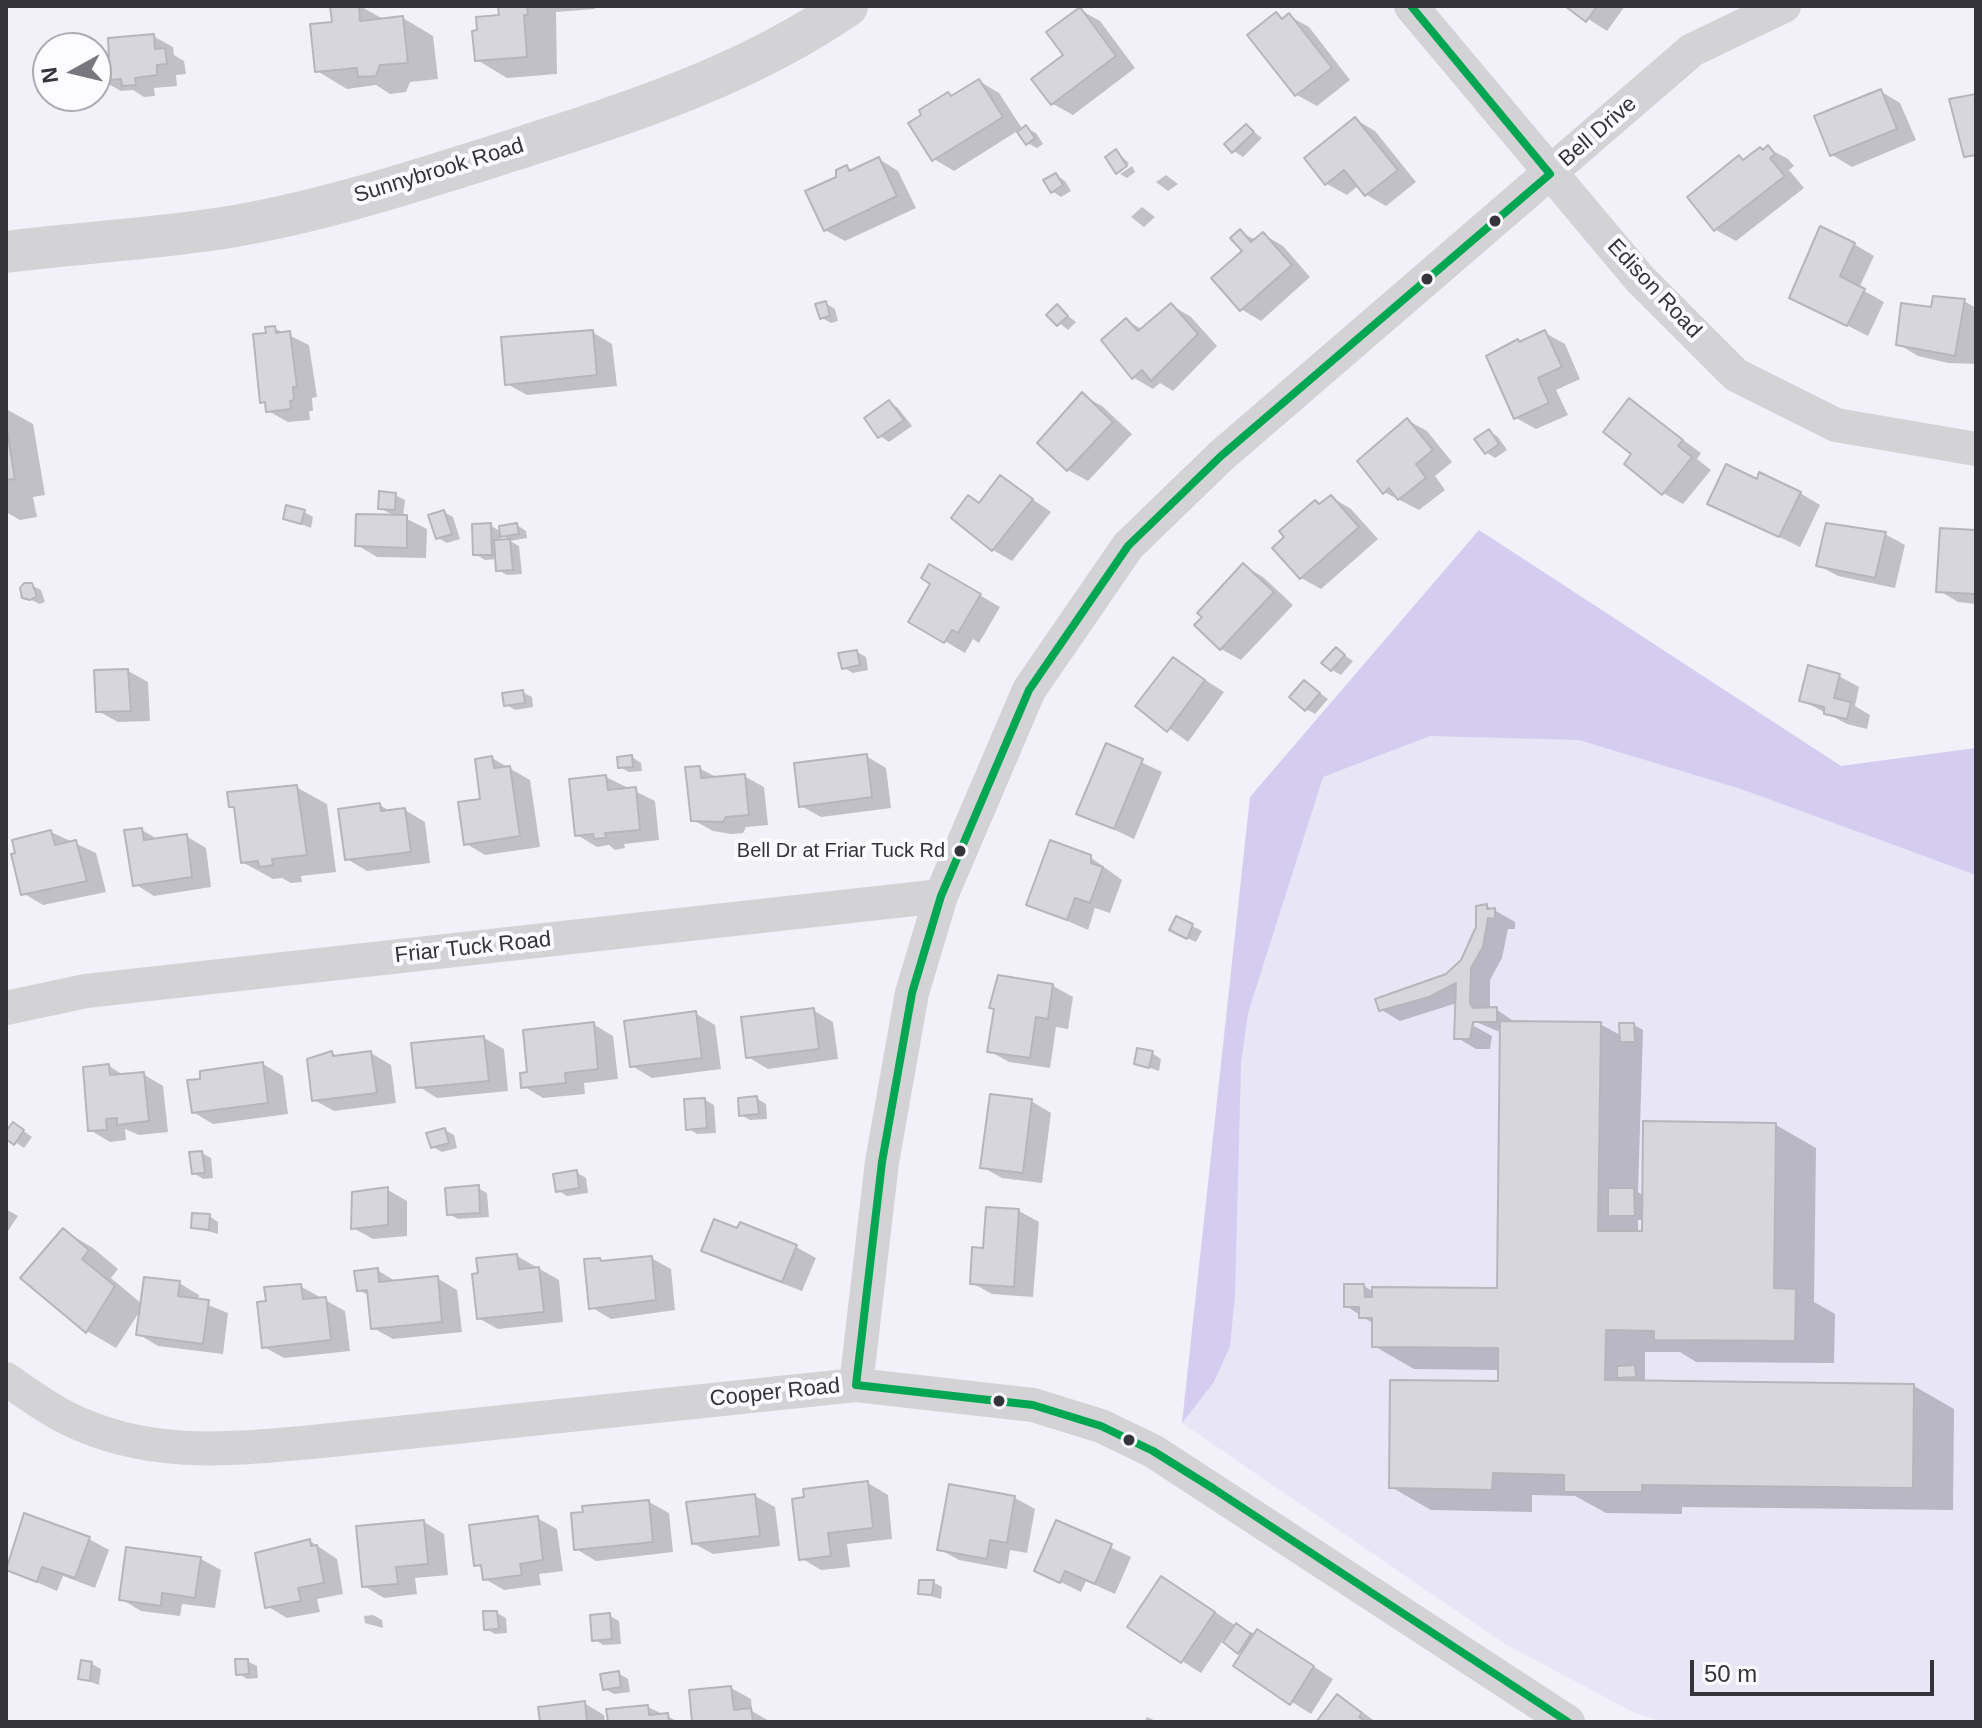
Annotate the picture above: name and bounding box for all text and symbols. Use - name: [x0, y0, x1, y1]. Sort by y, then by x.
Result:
- north arrow: [32, 32, 112, 112]
- text: N: [36, 66, 63, 85]
- street label: Bell Drive: [1554, 91, 1642, 173]
- street label: Sunnybrook Road: [351, 133, 527, 209]
- unlabelled marker: [1487, 213, 1503, 229]
- street label: Edison Road: [1601, 234, 1707, 344]
- unlabelled marker: [1419, 271, 1435, 287]
- place label: Bell Dr at Friar Tuck Rd: [737, 839, 945, 863]
- marker: Bell Dr at Friar Tuck Rd: [952, 843, 968, 859]
- street label: Friar Tuck Road: [394, 927, 552, 969]
- street label: Cooper Road: [709, 1373, 841, 1413]
- unlabelled marker: [991, 1393, 1007, 1409]
- unlabelled marker: [1121, 1432, 1137, 1448]
- scale bar: [1694, 1644, 1938, 1694]
- text: 50 m: [1704, 1660, 1757, 1687]

